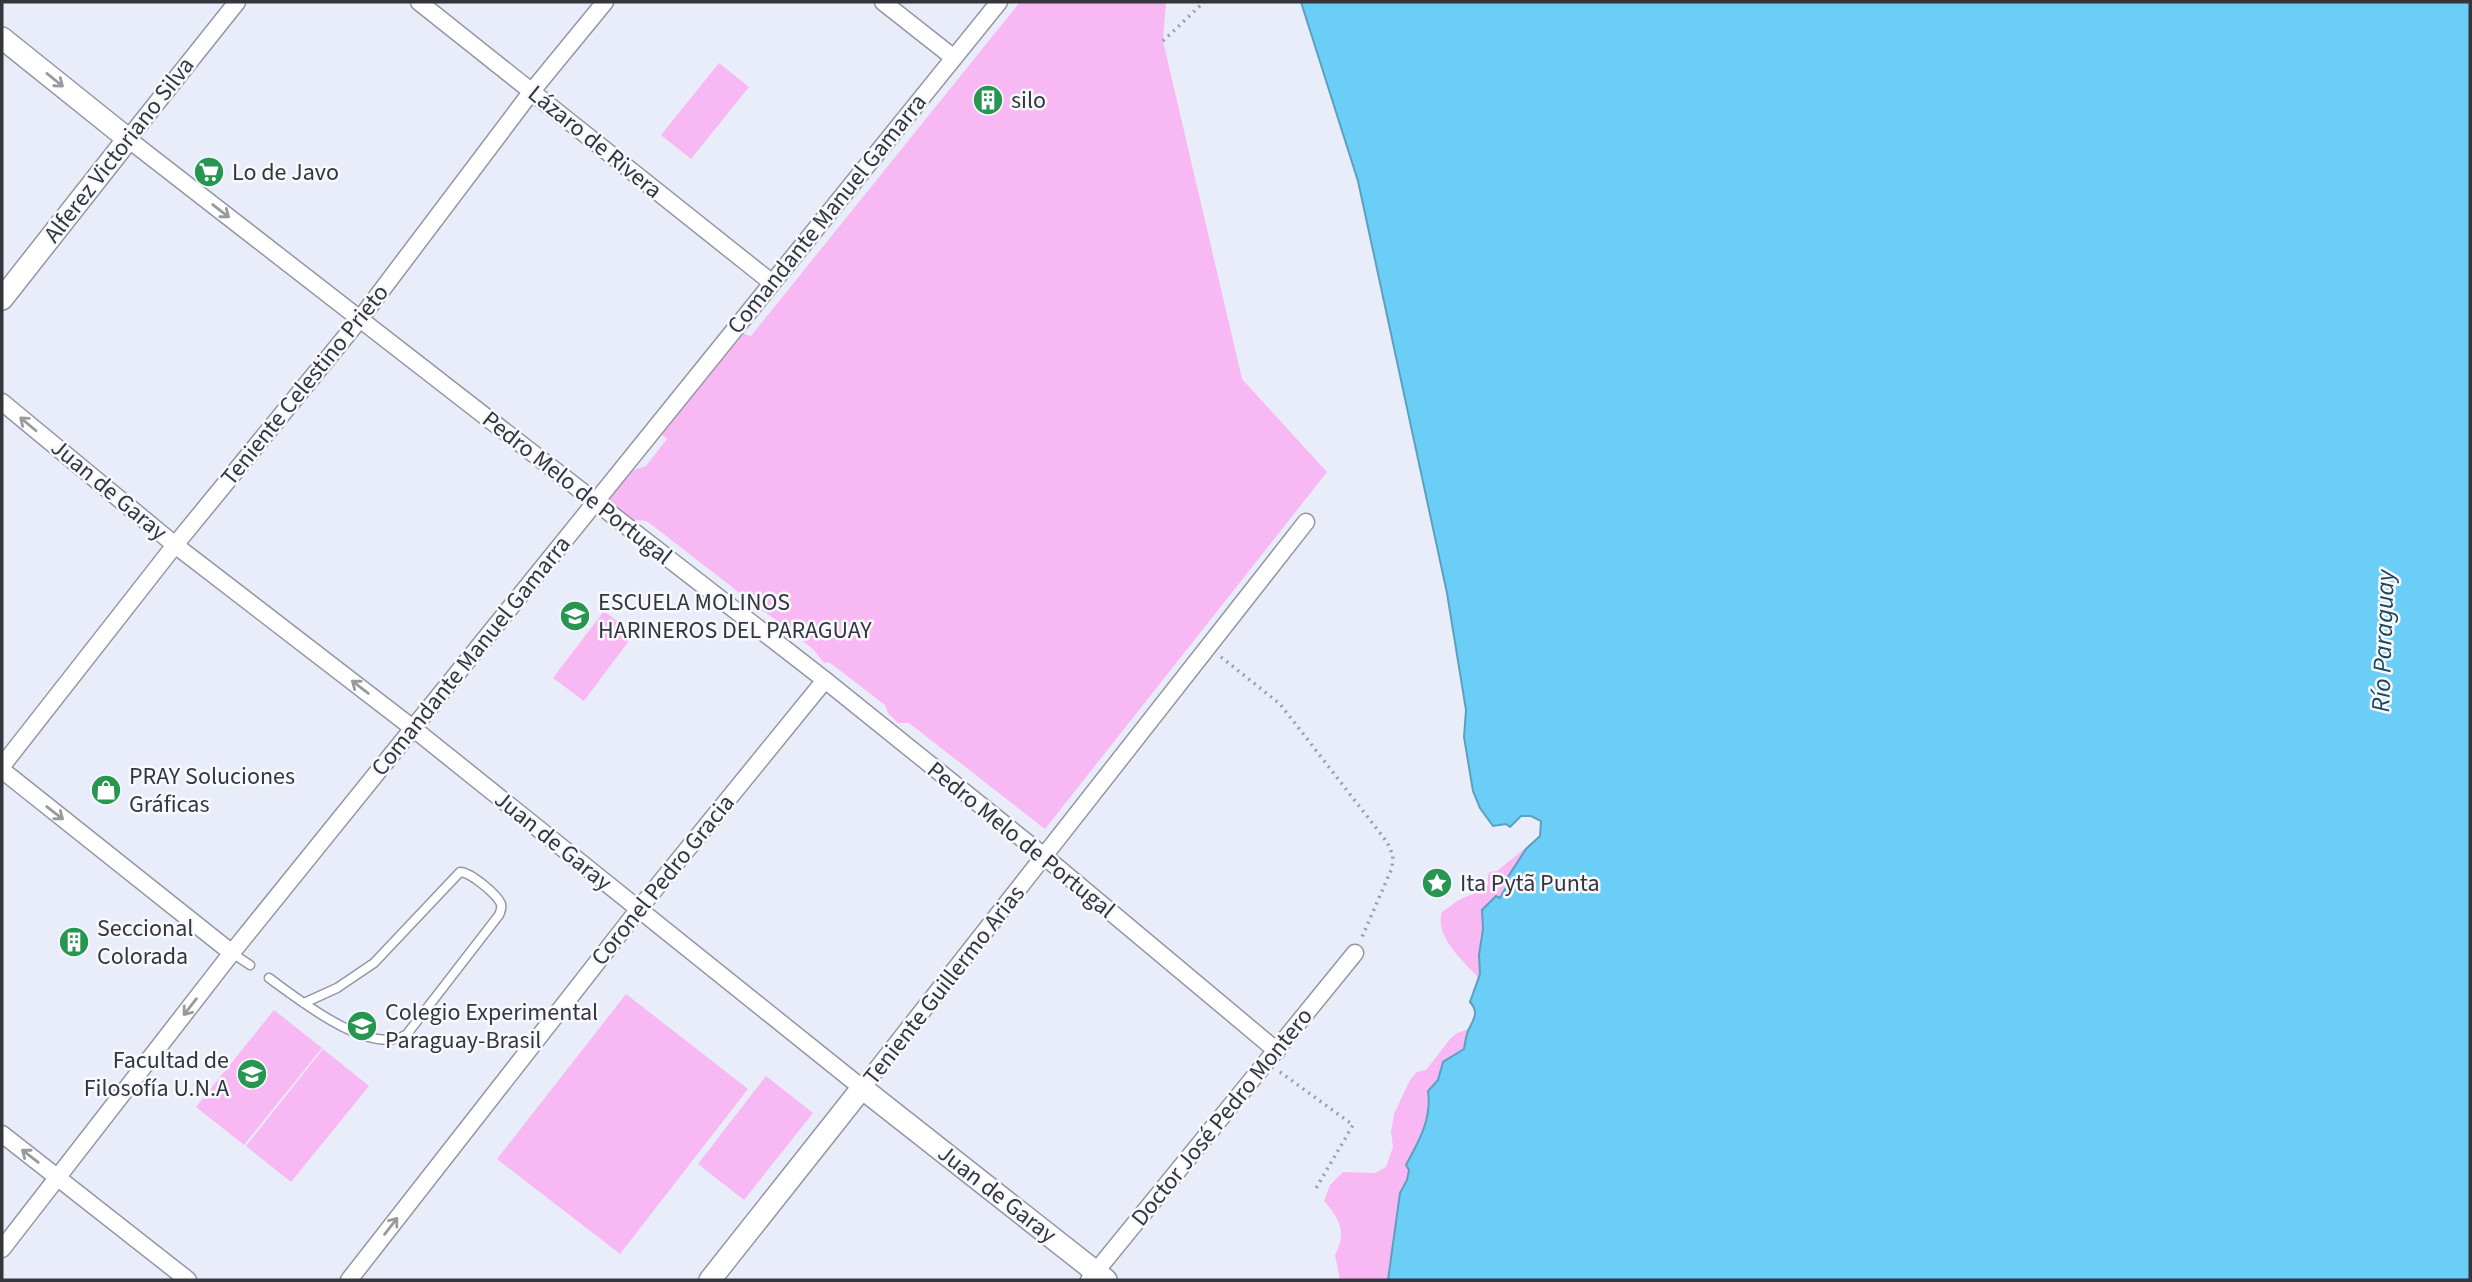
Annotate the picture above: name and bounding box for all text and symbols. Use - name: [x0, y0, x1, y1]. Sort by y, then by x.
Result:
- street label: Alferez Victoriano Silva: [35, 50, 203, 250]
- one-way arrow: [46, 73, 64, 88]
- street label: Lázaro de Rivera: [520, 77, 670, 207]
- building icon: silo: [971, 83, 1005, 117]
- place label: silo: [1011, 83, 1046, 118]
- street label: Comandante Manuel Gamarra: [719, 86, 935, 342]
- supermarket icon: Lo de Javo: [192, 155, 226, 189]
- place label: Lo de Javo: [232, 155, 339, 190]
- one-way arrow: [211, 203, 230, 218]
- street label: Teniente Celestino Prieto: [213, 277, 397, 493]
- street label: Pedro Melo de Portugal: [474, 403, 680, 573]
- one-way arrow: [20, 416, 38, 431]
- street label: Juan de Garay: [43, 431, 175, 549]
- street label: Comandante Manuel Gamarra: [363, 528, 579, 784]
- water label: Río Paraguay: [2362, 568, 2404, 713]
- place label: ESCUELA MOLINOS HARINEROS DEL PARAGUAY: [598, 585, 872, 648]
- school or university icon: ESCUELA MOLINOS HARINEROS DEL PARAGUAY: [558, 599, 592, 633]
- one-way arrow: [351, 679, 369, 694]
- street label: Pedro Melo de Portugal: [919, 753, 1123, 927]
- place label: PRAY Soluciones Gráficas: [129, 759, 295, 822]
- shop icon: PRAY Soluciones Gráficas: [89, 773, 123, 807]
- street label: Juan de Garay: [487, 783, 619, 899]
- street label: Coronel Pedro Gracia: [583, 787, 743, 973]
- one-way arrow: [46, 805, 64, 820]
- place icon: Ita Pytã Punta: [1420, 866, 1454, 900]
- place label: Ita Pytã Punta: [1460, 866, 1600, 901]
- street label: Teniente Guillermo Arias: [855, 878, 1033, 1092]
- place label: Seccional Colorada: [97, 911, 193, 974]
- building icon: Seccional Colorada: [57, 925, 91, 959]
- place label: Colegio Experimental Paraguay-Brasil: [385, 995, 598, 1058]
- one-way arrow: [183, 997, 198, 1015]
- street label: Doctor José Pedro Montero: [1123, 1000, 1321, 1234]
- school or university icon: Colegio Experimental Paraguay-Brasil: [345, 1009, 379, 1043]
- place label: Facultad de Filosofía U.N.A: [84, 1043, 229, 1106]
- school or university icon: Facultad de Filosofía U.N.A: [235, 1057, 269, 1091]
- street label: Juan de Garay: [930, 1136, 1064, 1252]
- one-way arrow: [21, 1149, 39, 1164]
- one-way arrow: [383, 1218, 398, 1236]

